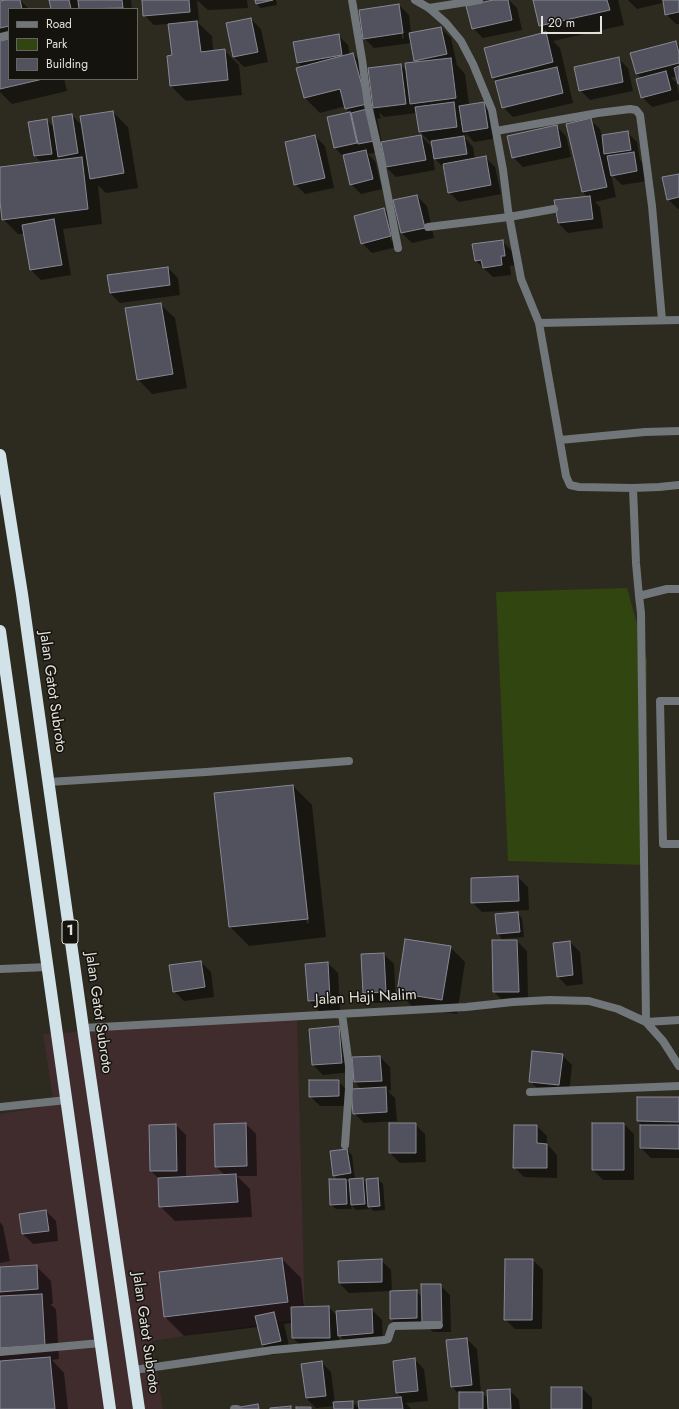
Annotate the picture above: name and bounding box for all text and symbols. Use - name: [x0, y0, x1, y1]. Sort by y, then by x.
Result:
- legend: [8, 8, 138, 80]
- scale bar: [543, 8, 604, 34]
- text: 20 m: [548, 14, 575, 32]
- text: Road: [46, 15, 72, 33]
- text: Park: [46, 35, 67, 53]
- text: Building: [46, 55, 88, 73]
- street label: Jalan Gatot Subroto: [35, 630, 69, 754]
- road number: 1: [62, 920, 78, 944]
- street label: Jalan Gatot Subroto: [81, 951, 115, 1075]
- street label: Jalan Haji Nalim: [315, 986, 417, 1010]
- street label: Jalan Gatot Subroto: [128, 1271, 162, 1395]

